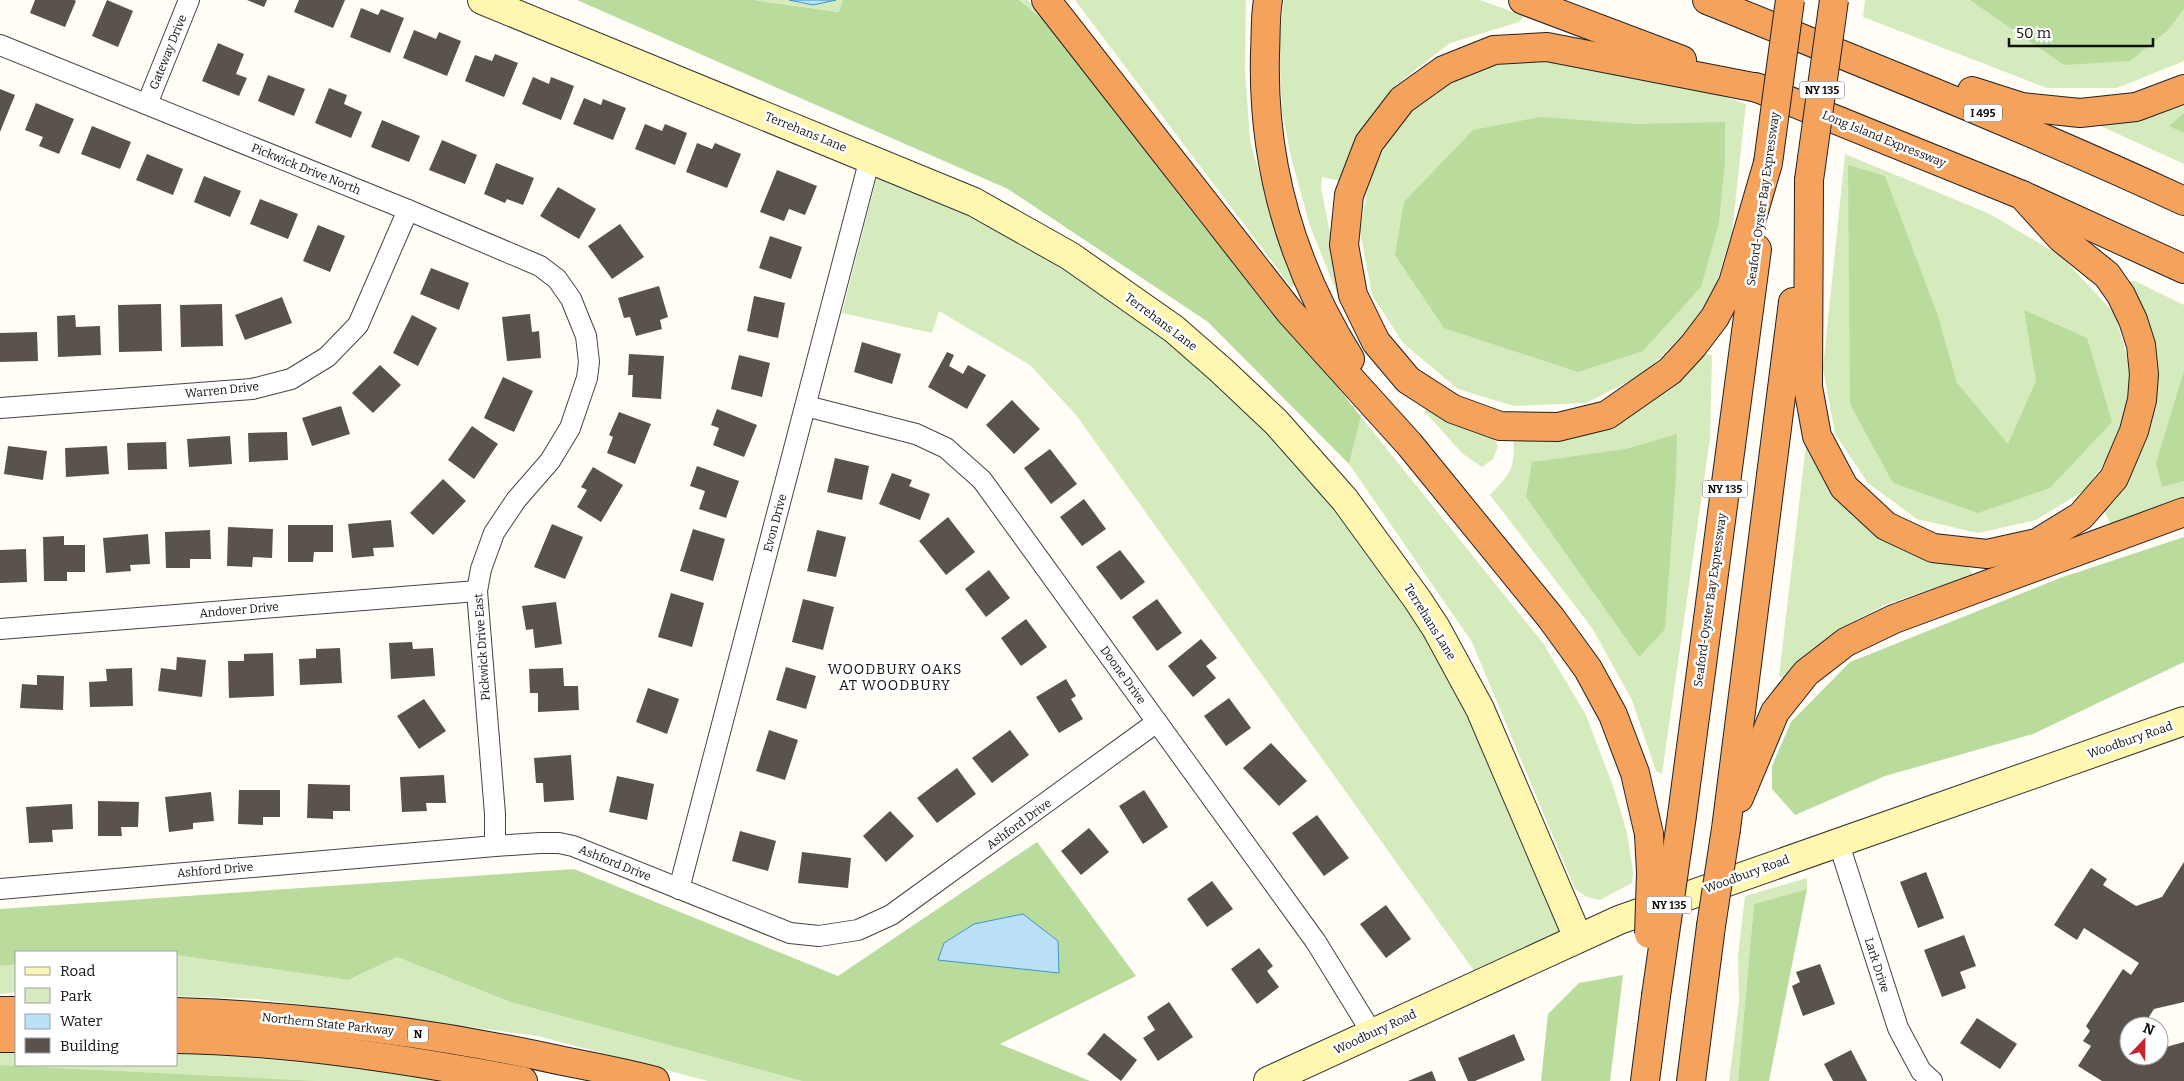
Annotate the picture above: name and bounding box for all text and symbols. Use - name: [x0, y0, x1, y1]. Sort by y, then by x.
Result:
- street label: Gateway Drive: [147, 12, 189, 92]
- scale bar: [2009, 15, 2153, 47]
- text: 50 m: [2016, 24, 2052, 42]
- road number: NY 135: [1800, 82, 1844, 98]
- road number: I 495: [1964, 105, 2002, 122]
- street label: Long Island Expressway: [1820, 108, 1949, 171]
- street label: Terrehans Lane: [763, 109, 849, 155]
- street label: Seaford-Oyster Bay Expressway: [1744, 110, 1782, 287]
- street label: Pickwick Drive North: [249, 141, 363, 198]
- street label: Terrehans Lane: [1122, 290, 1200, 354]
- street label: Warren Drive: [184, 379, 260, 401]
- road number: NY 135: [1702, 480, 1748, 498]
- street label: Evon Drive: [761, 492, 789, 554]
- street label: Seaford-Oyster Bay Expressway: [1691, 511, 1729, 688]
- street label: Terrehans Lane: [1401, 582, 1459, 662]
- street label: Pickwick Drive East: [471, 592, 493, 701]
- street label: Andover Drive: [199, 600, 279, 620]
- street label: Doone Drive: [1097, 643, 1149, 707]
- district label: WOODBURY OAKS AT WOODBURY: [828, 661, 962, 694]
- street label: Woodbury Road: [2086, 719, 2174, 761]
- street label: Ashford Drive: [984, 796, 1054, 852]
- street label: Ashford Drive: [577, 842, 653, 884]
- street label: Woodbury Road: [1703, 852, 1791, 896]
- street label: Ashford Drive: [176, 860, 254, 880]
- road number: NY 135: [1646, 896, 1692, 914]
- street label: Lark Drive: [1862, 936, 1892, 994]
- legend: [15, 951, 178, 1066]
- text: Road: [60, 962, 95, 980]
- text: Park: [60, 987, 92, 1005]
- street label: Woodbury Road: [1332, 1007, 1418, 1057]
- street label: Northern State Parkway: [261, 1010, 395, 1038]
- text: Water: [60, 1012, 103, 1030]
- north arrow: [2119, 1016, 2169, 1066]
- text: N: [2140, 1020, 2157, 1039]
- road number: N: [408, 1026, 428, 1042]
- text: Building: [60, 1037, 119, 1055]

